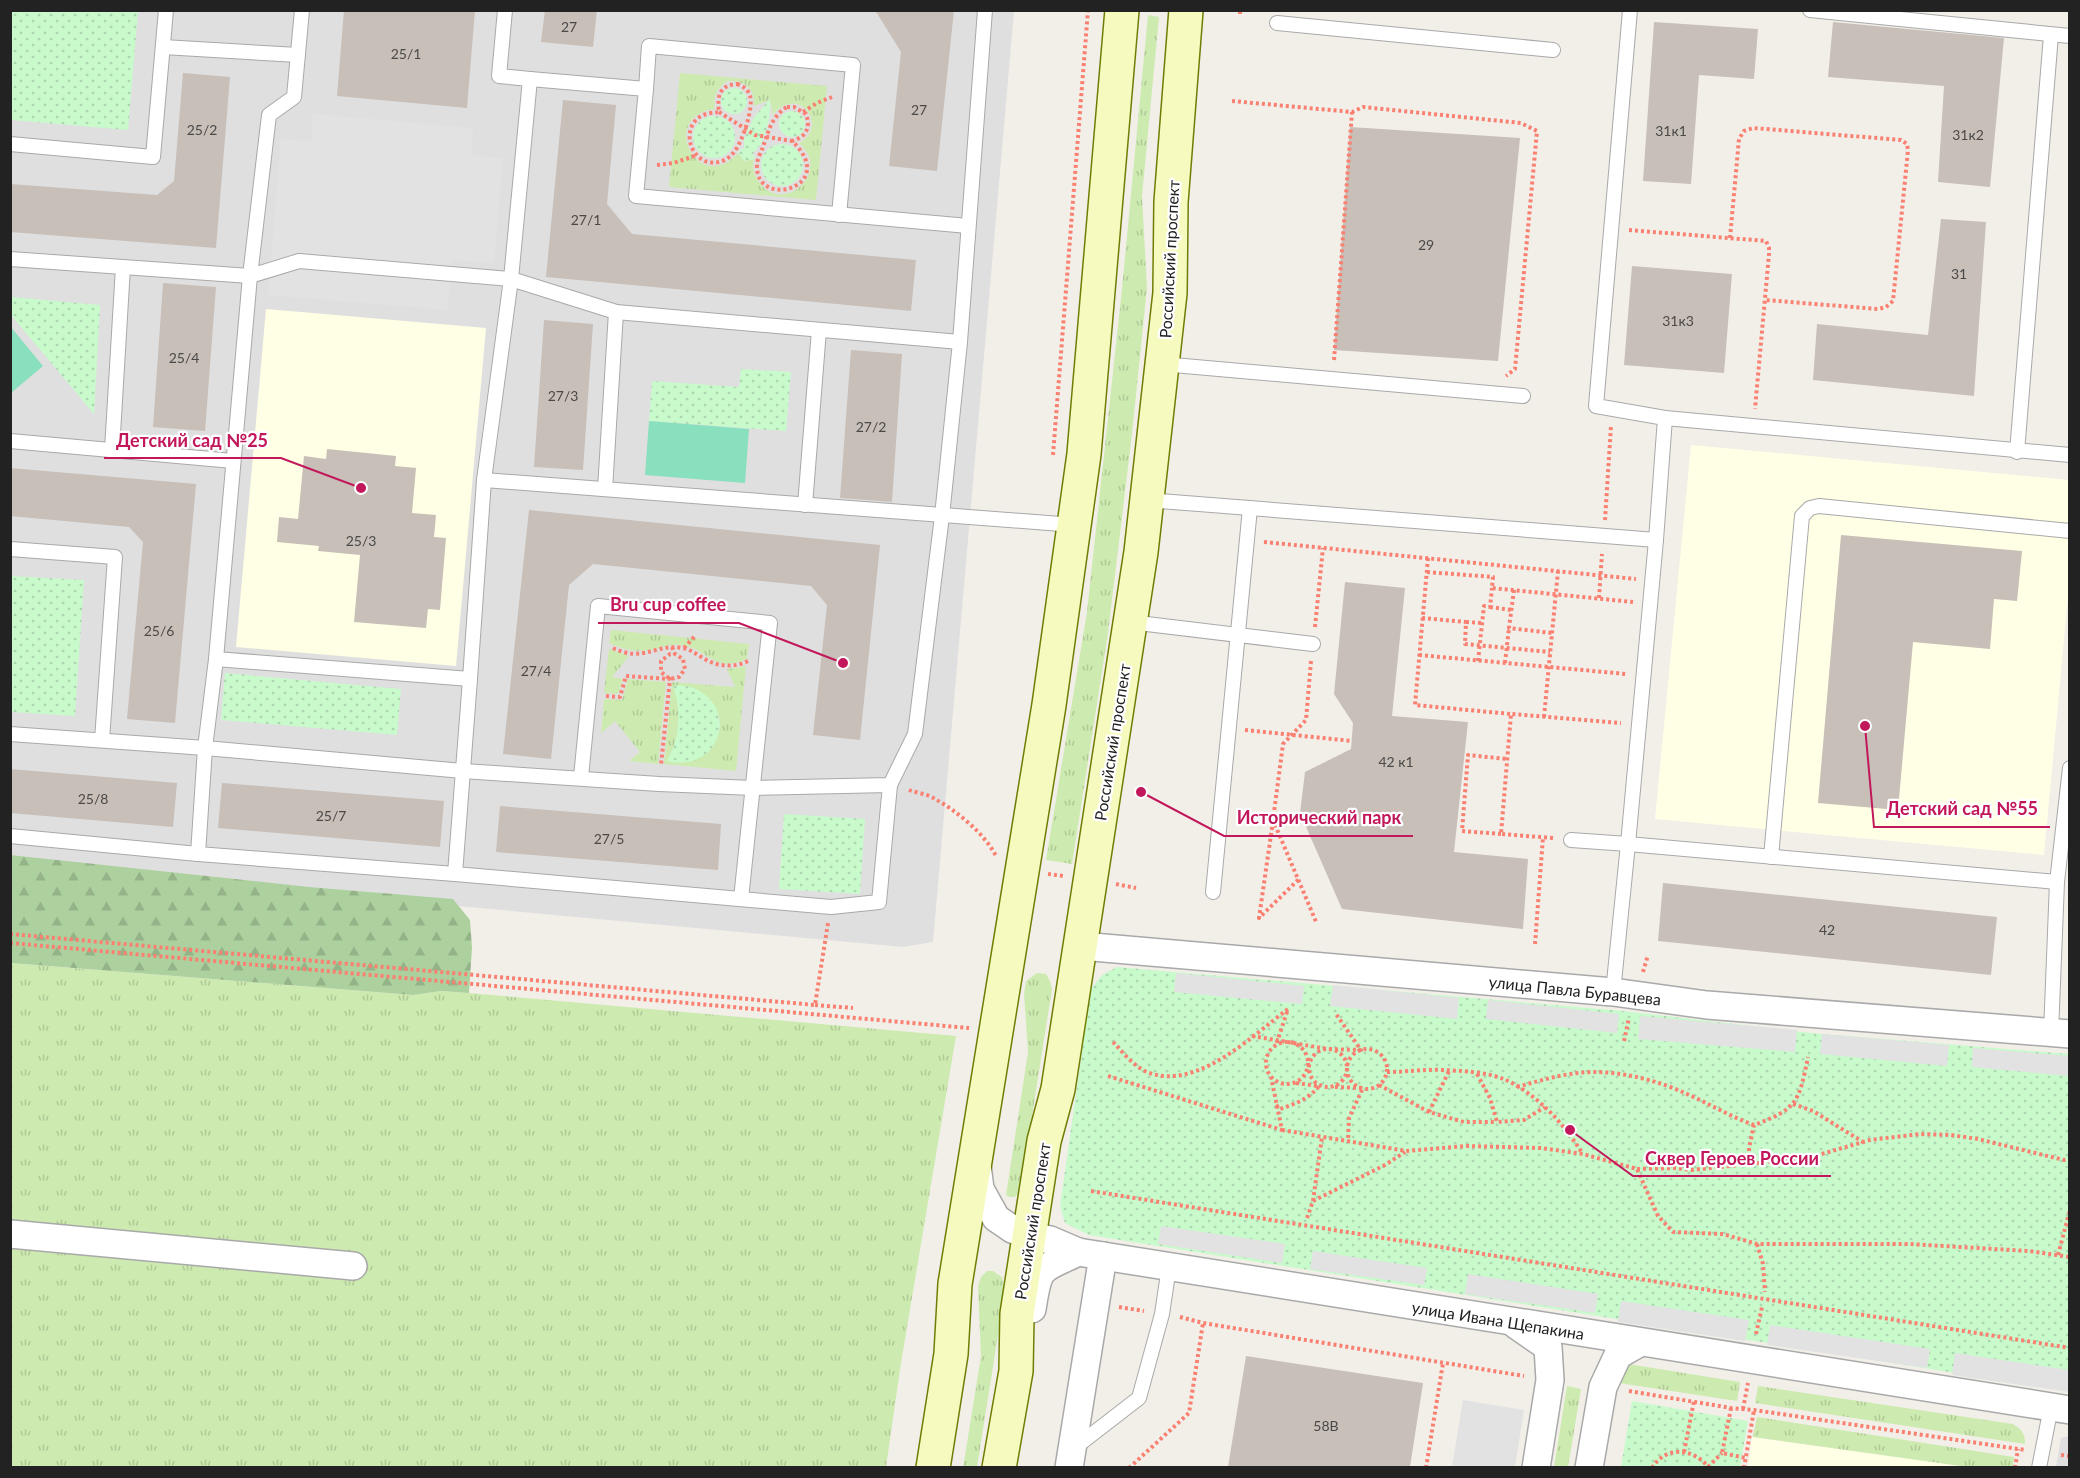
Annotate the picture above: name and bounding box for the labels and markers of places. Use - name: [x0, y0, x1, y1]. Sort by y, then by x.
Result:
- callout: Детский сад №25: [104, 422, 281, 458]
- callout: Bru cup coffee: [598, 587, 739, 623]
- callout: Детский сад №55: [1874, 791, 2050, 827]
- callout: Исторический парк: [1224, 800, 1413, 836]
- callout: Сквер Героев России: [1633, 1140, 1831, 1176]

